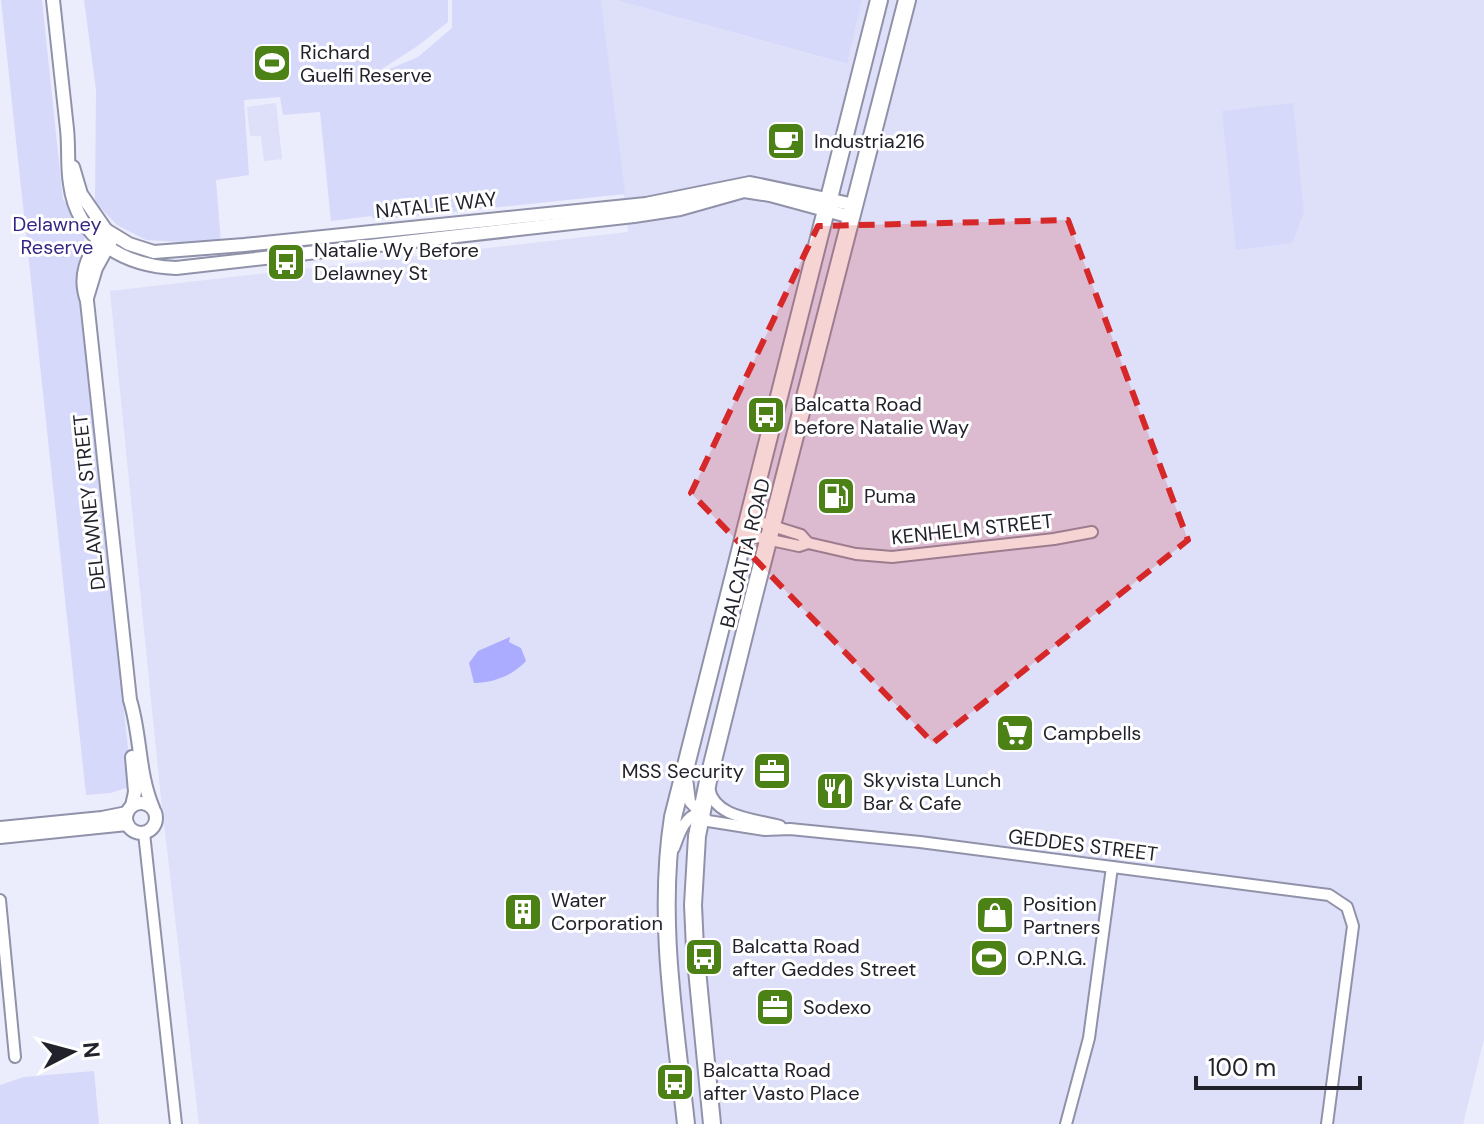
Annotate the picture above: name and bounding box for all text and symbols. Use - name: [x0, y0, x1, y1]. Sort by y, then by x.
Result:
- place label: Richard Guelfi Reserve: [300, 39, 432, 88]
- sports icon: Richard Guelfi Reserve: [251, 42, 293, 84]
- cafe icon: Industria216: [765, 120, 807, 162]
- place label: Industria216: [814, 128, 925, 154]
- street label: NATALIE WAY: [374, 186, 498, 224]
- park label: Delawney Reserve: [12, 211, 102, 260]
- place label: Natalie Wy Before Delawney St: [314, 237, 479, 286]
- bus stop icon: Natalie Wy Before Delawney St: [265, 241, 307, 283]
- place label: Balcatta Road before Natalie Way: [794, 391, 969, 440]
- bus stop icon: Balcatta Road before Natalie Way: [745, 394, 787, 436]
- street label: DELAWNEY STREET: [67, 413, 111, 591]
- fuel station icon: Puma: [815, 475, 857, 517]
- street label: BALCATTA ROAD: [714, 476, 776, 630]
- place label: Puma: [864, 483, 916, 509]
- street label: KENHELM STREET: [890, 508, 1054, 550]
- supermarket icon: Campbells: [994, 712, 1036, 754]
- place label: Campbells: [1043, 720, 1141, 746]
- office icon: MSS Security: [751, 750, 793, 792]
- place label: MSS Security: [622, 758, 744, 784]
- place label: Skyvista Lunch Bar & Cafe: [863, 767, 1001, 816]
- restaurant icon: Skyvista Lunch Bar & Cafe: [814, 770, 856, 812]
- street label: GEDDES STREET: [1007, 823, 1159, 867]
- place label: Water Corporation: [551, 887, 663, 936]
- building icon: Water Corporation: [502, 891, 544, 933]
- place label: Position Partners: [1023, 891, 1101, 940]
- shop icon: Position Partners: [974, 894, 1016, 936]
- place label: Balcatta Road after Geddes Street: [732, 933, 916, 982]
- bus stop icon: Balcatta Road after Geddes Street: [683, 936, 725, 978]
- sports icon: O.P.N.G.: [968, 937, 1010, 979]
- place label: O.P.N.G.: [1017, 945, 1086, 971]
- office icon: Sodexo: [754, 986, 796, 1028]
- place label: Sodexo: [803, 994, 871, 1020]
- north arrow: [32, 1012, 112, 1092]
- text: N: [76, 1040, 107, 1059]
- scale bar: [1196, 1040, 1360, 1090]
- text: 100 m: [1208, 1052, 1276, 1083]
- place label: Balcatta Road after Vasto Place: [703, 1057, 860, 1106]
- bus stop icon: Balcatta Road after Vasto Place: [654, 1061, 696, 1103]

